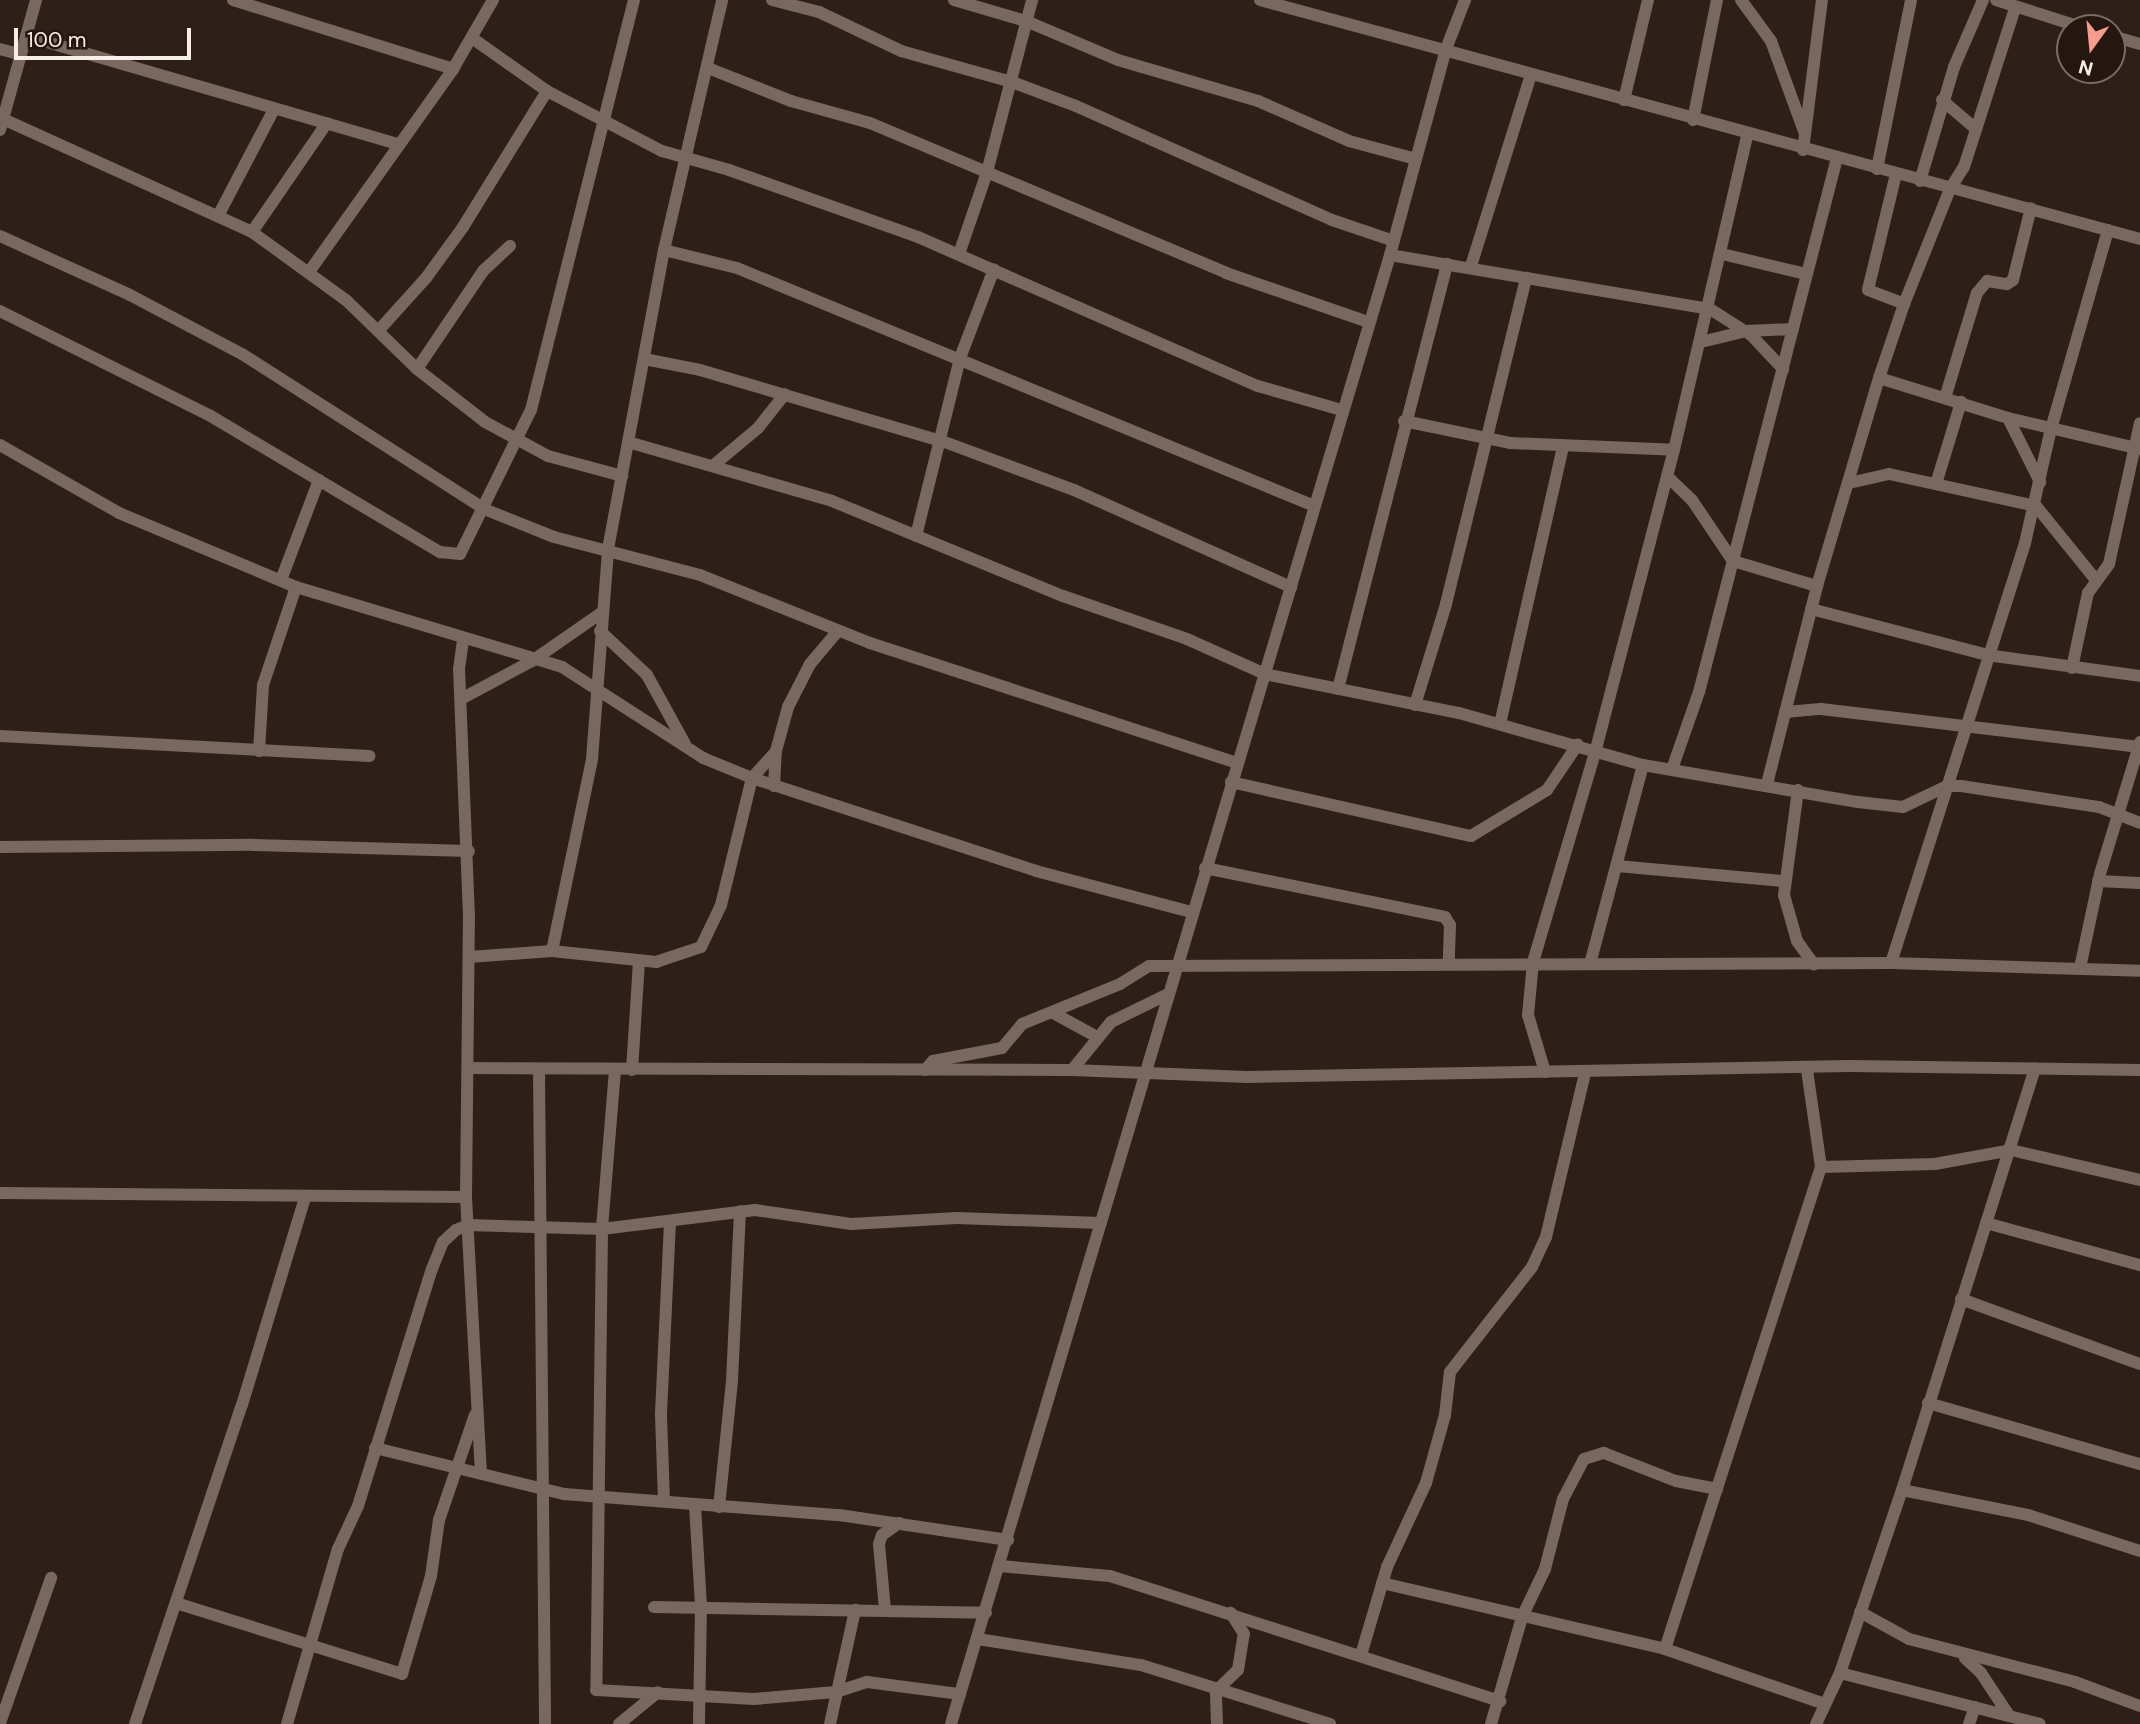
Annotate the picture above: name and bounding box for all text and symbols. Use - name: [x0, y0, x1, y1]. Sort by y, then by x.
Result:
- scale bar: [18, 14, 194, 58]
- north arrow: [2056, 14, 2126, 84]
- text: 100 m: [27, 26, 87, 54]
- text: N: [2076, 54, 2096, 82]

